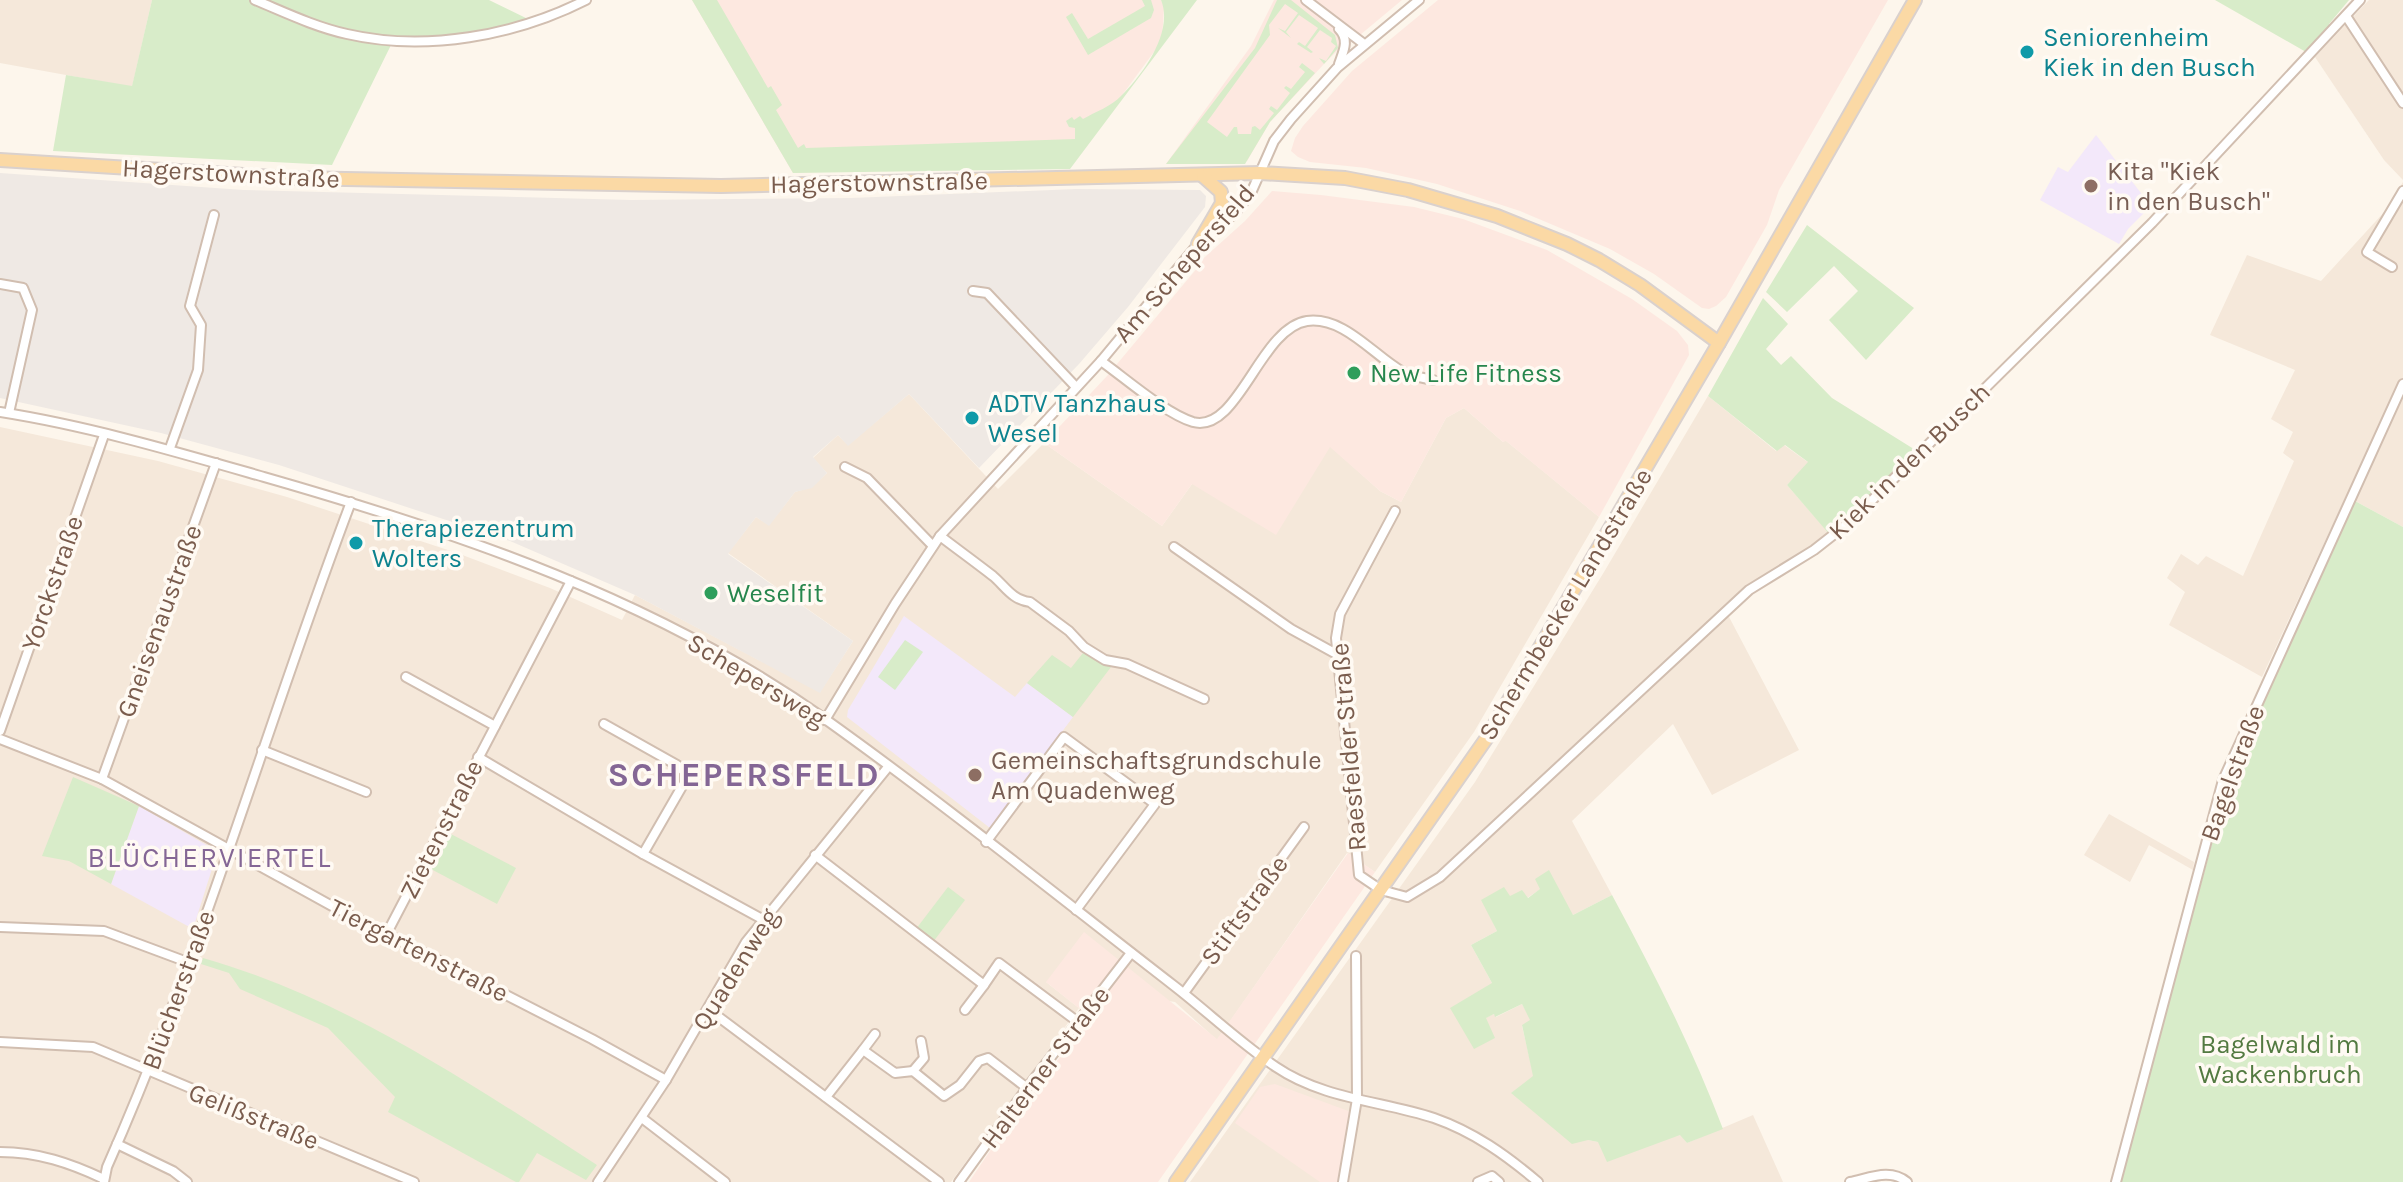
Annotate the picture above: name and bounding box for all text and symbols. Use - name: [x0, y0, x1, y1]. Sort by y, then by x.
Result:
- place label: Seniorenheim Kiek in den Busch: [2043, 22, 2256, 83]
- marker: Seniorenheim Kiek in den Busch: [2018, 43, 2036, 61]
- street label: Hagerstownstraße: [121, 152, 341, 195]
- place label: Kita "Kiek in den Busch": [2107, 156, 2270, 217]
- street label: Hagerstownstraße: [770, 165, 988, 200]
- marker: Kita "Kiek in den Busch": [2082, 177, 2100, 195]
- street label: Am Schepersfeld: [1107, 178, 1261, 349]
- place label: New Life Fitness: [1370, 358, 1562, 389]
- marker: New Life Fitness: [1345, 364, 1363, 382]
- street label: Kiek in den Busch: [1822, 376, 1997, 546]
- place label: ADTV Tanzhaus Wesel: [988, 388, 1166, 449]
- marker: ADTV Tanzhaus Wesel: [963, 409, 981, 427]
- street label: Schermbecker Landstraße: [1472, 463, 1659, 746]
- street label: Yorckstraße: [15, 512, 90, 655]
- place label: Therapiezentrum Wolters: [372, 513, 575, 574]
- street label: Gneisenaustraße: [110, 521, 209, 722]
- marker: Therapiezentrum Wolters: [347, 534, 365, 552]
- place label: Weselfit: [727, 578, 824, 609]
- marker: Weselfit: [702, 584, 720, 602]
- street label: Schepersweg: [682, 627, 832, 734]
- street label: Raesfelder Straße: [1324, 642, 1373, 852]
- street label: Bagelstraße: [2194, 701, 2271, 845]
- place label: Gemeinschaftsgrundschule Am Quadenweg: [991, 745, 1322, 806]
- street label: Zietenstraße: [393, 755, 490, 904]
- district label: SCHEPERSFELD: [607, 755, 881, 795]
- marker: Gemeinschaftsgrundschule Am Quadenweg: [966, 766, 984, 784]
- district label: BLÜCHERVIERTEL: [88, 841, 332, 874]
- street label: Stiftstraße: [1194, 849, 1295, 971]
- street label: Tiergartenstraße: [324, 892, 513, 1009]
- street label: Quadenweg: [686, 902, 785, 1036]
- street label: Blücherstraße: [135, 906, 222, 1074]
- street label: Halterner Straße: [974, 980, 1116, 1154]
- park label: Bagelwald im Wackenbruch: [2198, 1029, 2362, 1090]
- street label: Gelißstraße: [184, 1076, 323, 1157]

